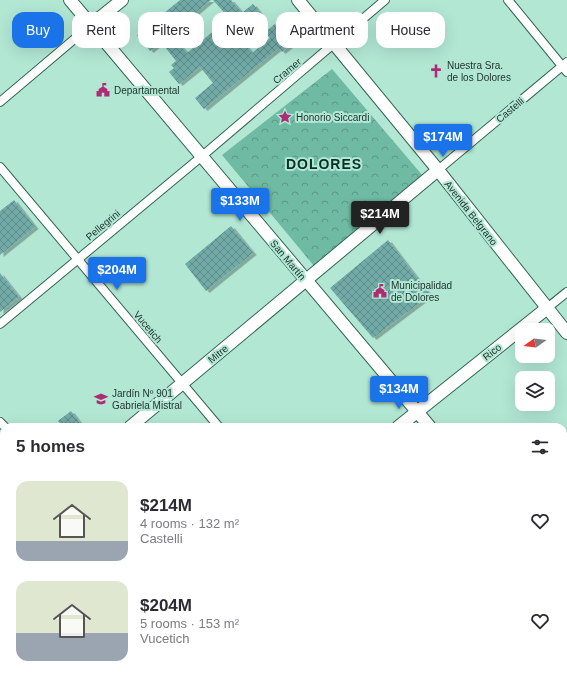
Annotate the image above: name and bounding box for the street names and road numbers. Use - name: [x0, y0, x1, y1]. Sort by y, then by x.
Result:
- street label: Cramer: [271, 56, 304, 86]
- street label: Castelli: [494, 95, 526, 125]
- street label: Avenida Belgrano: [442, 179, 500, 248]
- street label: Pellegrini: [84, 208, 122, 242]
- street label: San Martín: [268, 238, 308, 282]
- street label: Vucetich: [132, 309, 164, 345]
- street label: Rico: [481, 341, 504, 362]
- street label: Mitre: [206, 342, 230, 365]

